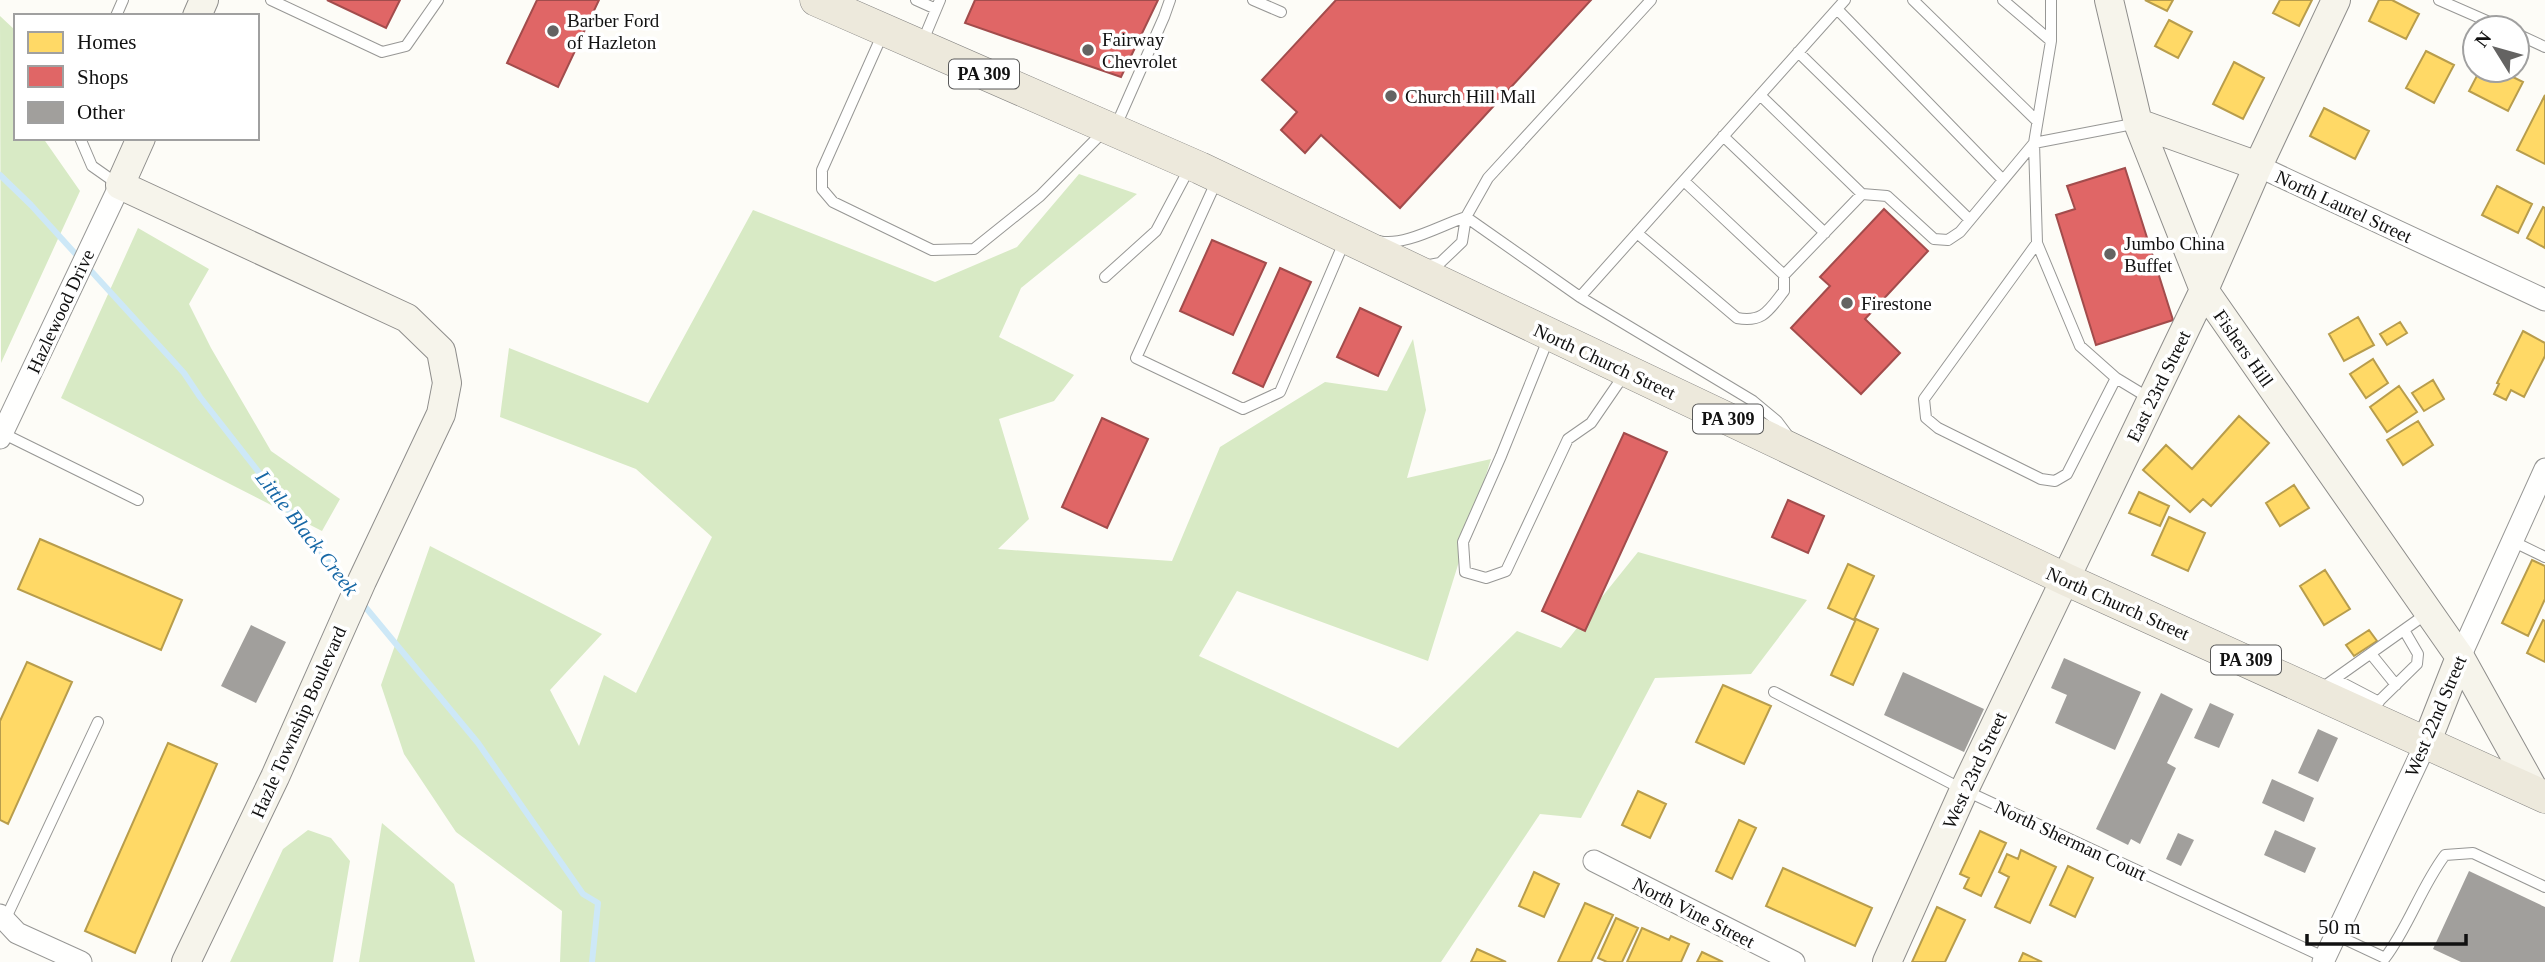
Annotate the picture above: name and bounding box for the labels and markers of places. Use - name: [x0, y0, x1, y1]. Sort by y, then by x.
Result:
- place label: Barber Ford of Hazleton: [567, 10, 660, 53]
- marker: Barber Ford of Hazleton: [545, 23, 561, 39]
- place label: Fairway Chevrolet: [1102, 29, 1178, 72]
- marker: Fairway Chevrolet: [1080, 42, 1096, 58]
- place label: Church Hill Mall: [1405, 86, 1536, 107]
- marker: Church Hill Mall: [1383, 88, 1399, 104]
- place label: Jumbo China Buffet: [2124, 233, 2225, 276]
- marker: Jumbo China Buffet: [2102, 246, 2118, 262]
- place label: Firestone: [1861, 293, 1932, 314]
- marker: Firestone: [1839, 295, 1855, 311]

